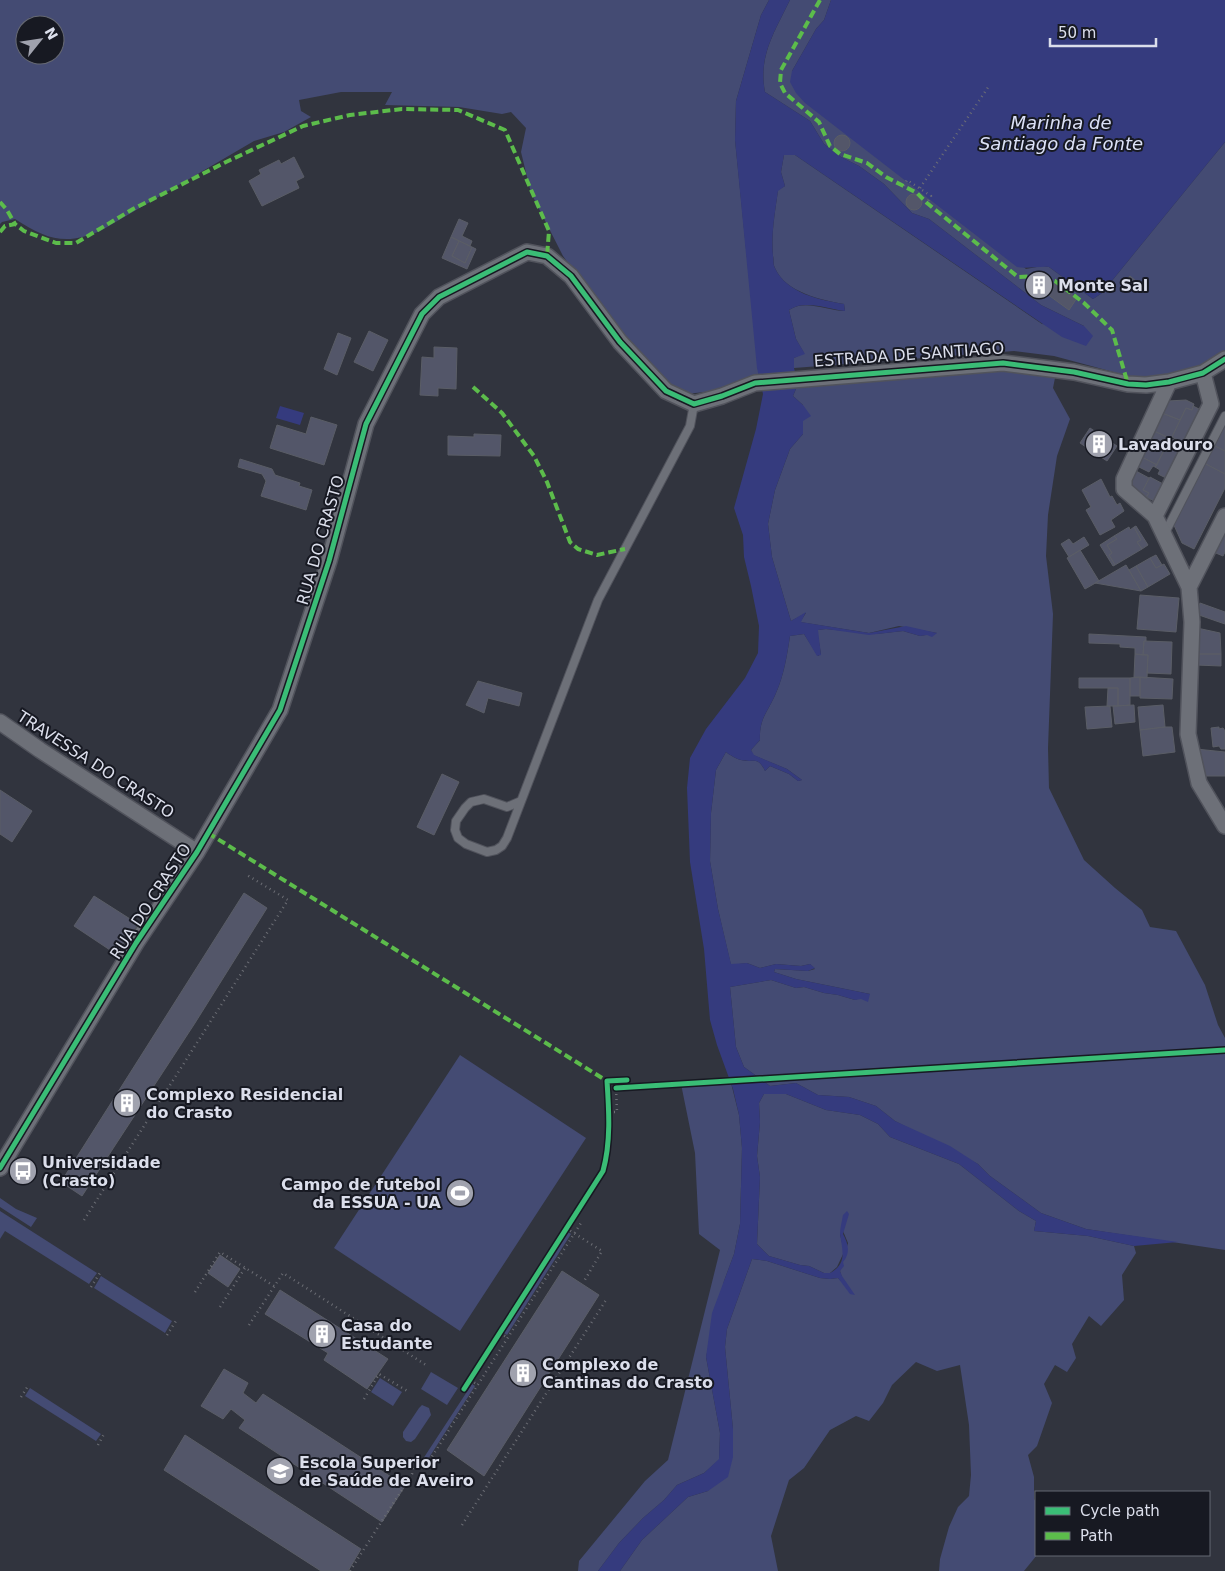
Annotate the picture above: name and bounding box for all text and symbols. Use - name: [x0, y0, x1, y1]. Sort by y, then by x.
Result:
- north arrow: [15, 15, 65, 65]
- scale bar: [1050, 15, 1156, 47]
- text: N: [41, 24, 61, 43]
- text: 50 m: [1058, 24, 1096, 42]
- water label: Marinha de Santiago da Fonte: [979, 112, 1143, 154]
- building icon: Monte Sal: [1024, 270, 1054, 300]
- place label: Monte Sal: [1058, 276, 1148, 295]
- street label: ESTRADA DE SANTIAGO: [813, 338, 1005, 371]
- building icon: Lavadouro: [1084, 429, 1114, 459]
- place label: Lavadouro: [1118, 435, 1213, 454]
- street label: RUA DO CRASTO: [293, 473, 348, 607]
- street label: TRAVESSA DO CRASTO: [13, 706, 178, 822]
- street label: RUA DO CRASTO: [106, 840, 195, 963]
- place label: Complexo Residencial do Crasto: [146, 1085, 343, 1122]
- building icon: Complexo Residencial do Crasto: [112, 1088, 142, 1118]
- place label: Universidade (Crasto): [42, 1153, 161, 1190]
- bus stop icon: Universidade (Crasto): [8, 1156, 38, 1186]
- place label: Campo de futebol da ESSUA - UA: [281, 1175, 442, 1212]
- sports icon: Campo de futebol da ESSUA - UA: [445, 1178, 475, 1208]
- place label: Casa do Estudante: [341, 1316, 433, 1353]
- building icon: Casa do Estudante: [307, 1319, 337, 1349]
- place label: Complexo de Cantinas do Crasto: [542, 1355, 713, 1392]
- building icon: Complexo de Cantinas do Crasto: [508, 1358, 538, 1388]
- place label: Escola Superior de Saúde de Aveiro: [299, 1453, 474, 1490]
- school or university icon: Escola Superior de Saúde de Aveiro: [265, 1456, 295, 1486]
- legend: [1035, 1491, 1210, 1556]
- text: Cycle path: [1080, 1502, 1160, 1520]
- text: Path: [1080, 1527, 1113, 1545]

